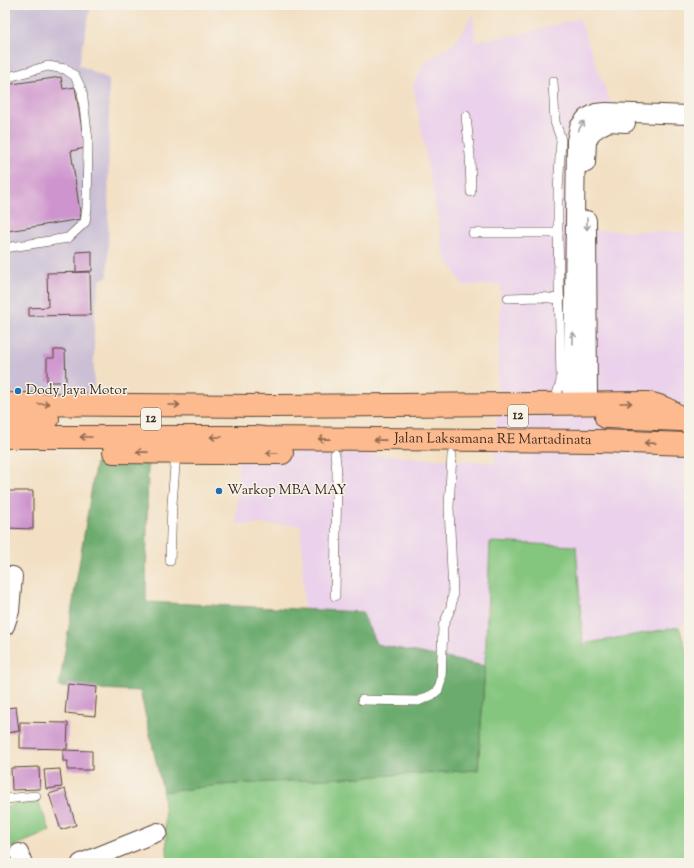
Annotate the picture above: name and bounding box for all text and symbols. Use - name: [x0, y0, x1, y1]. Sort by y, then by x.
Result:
- one-way arrow: [578, 120, 585, 132]
- one-way arrow: [583, 217, 591, 230]
- one-way arrow: [569, 332, 577, 345]
- place label: Dody Jaya Motor: [26, 381, 128, 401]
- marker: Dody Jaya Motor: [13, 386, 23, 396]
- one-way arrow: [619, 399, 632, 407]
- one-way arrow: [37, 400, 50, 408]
- one-way arrow: [167, 401, 180, 409]
- road number: 12: [508, 405, 528, 427]
- road number: 12: [141, 408, 161, 430]
- street label: Jalan Laksamana RE Martadinata: [393, 429, 592, 451]
- one-way arrow: [80, 433, 93, 441]
- one-way arrow: [210, 433, 223, 441]
- one-way arrow: [318, 435, 331, 443]
- one-way arrow: [374, 436, 387, 443]
- one-way arrow: [644, 439, 657, 446]
- one-way arrow: [136, 449, 149, 456]
- one-way arrow: [266, 449, 279, 457]
- place label: Warkop MBA MAY: [227, 481, 347, 501]
- marker: Warkop MBA MAY: [214, 486, 224, 496]

